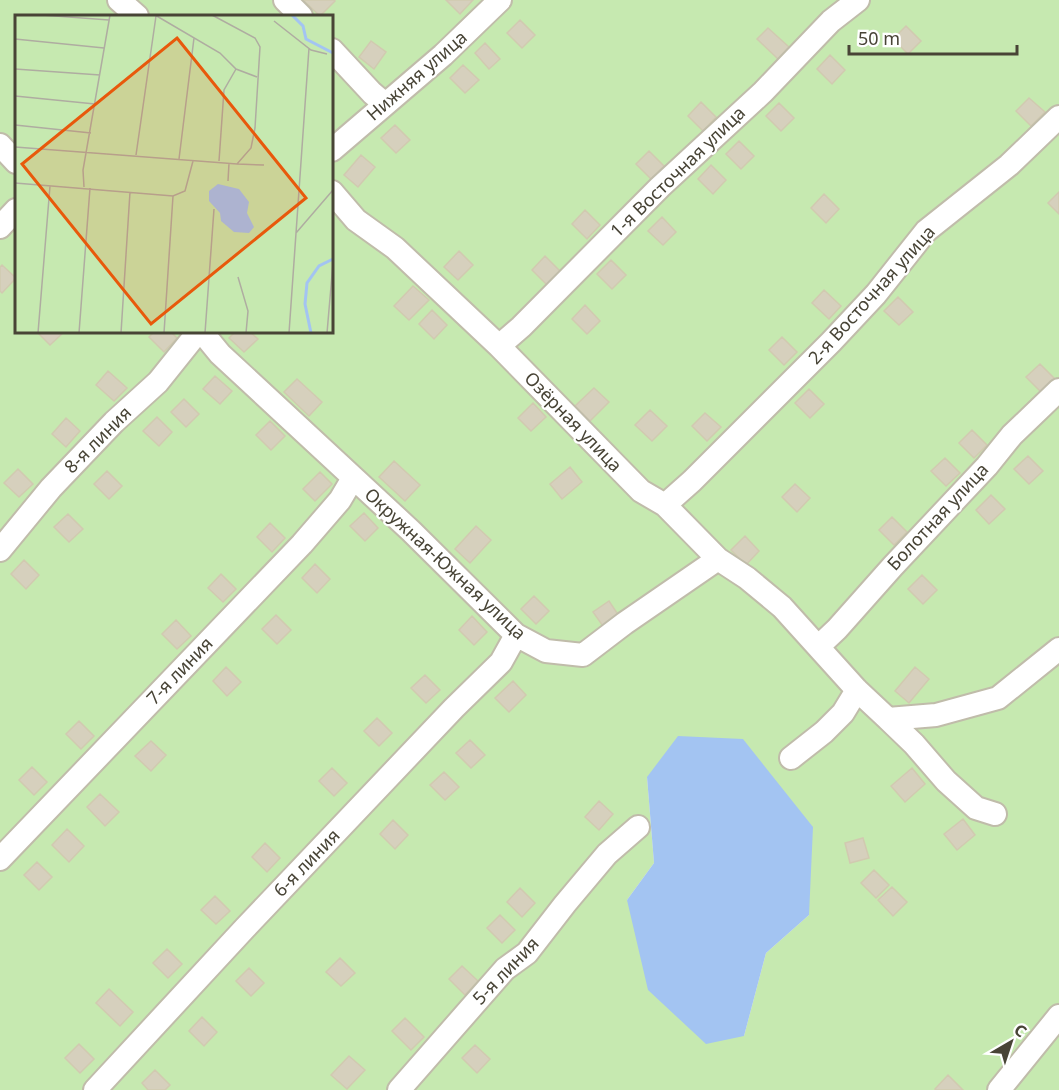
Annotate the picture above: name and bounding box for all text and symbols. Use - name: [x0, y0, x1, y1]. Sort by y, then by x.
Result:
- inset map: [15, 15, 333, 333]
- scale bar: [849, 18, 1017, 56]
- street label: Нижняя улица: [361, 25, 472, 126]
- text: 50 m: [858, 26, 900, 50]
- street label: 1-я Восточная улица: [605, 101, 750, 242]
- street label: 2-я Восточная улица: [802, 220, 940, 369]
- street label: Озёрная улица: [520, 366, 628, 477]
- street label: 8-я линия: [59, 401, 136, 478]
- street label: Болотная улица: [881, 458, 993, 575]
- street label: Окружная-Южная улица: [360, 482, 531, 644]
- street label: 7-я линия: [141, 631, 218, 709]
- street label: 6-я линия: [268, 823, 345, 901]
- street label: 5-я линия: [467, 931, 544, 1009]
- north arrow: [981, 1012, 1041, 1072]
- text: С: [1010, 1019, 1031, 1042]

